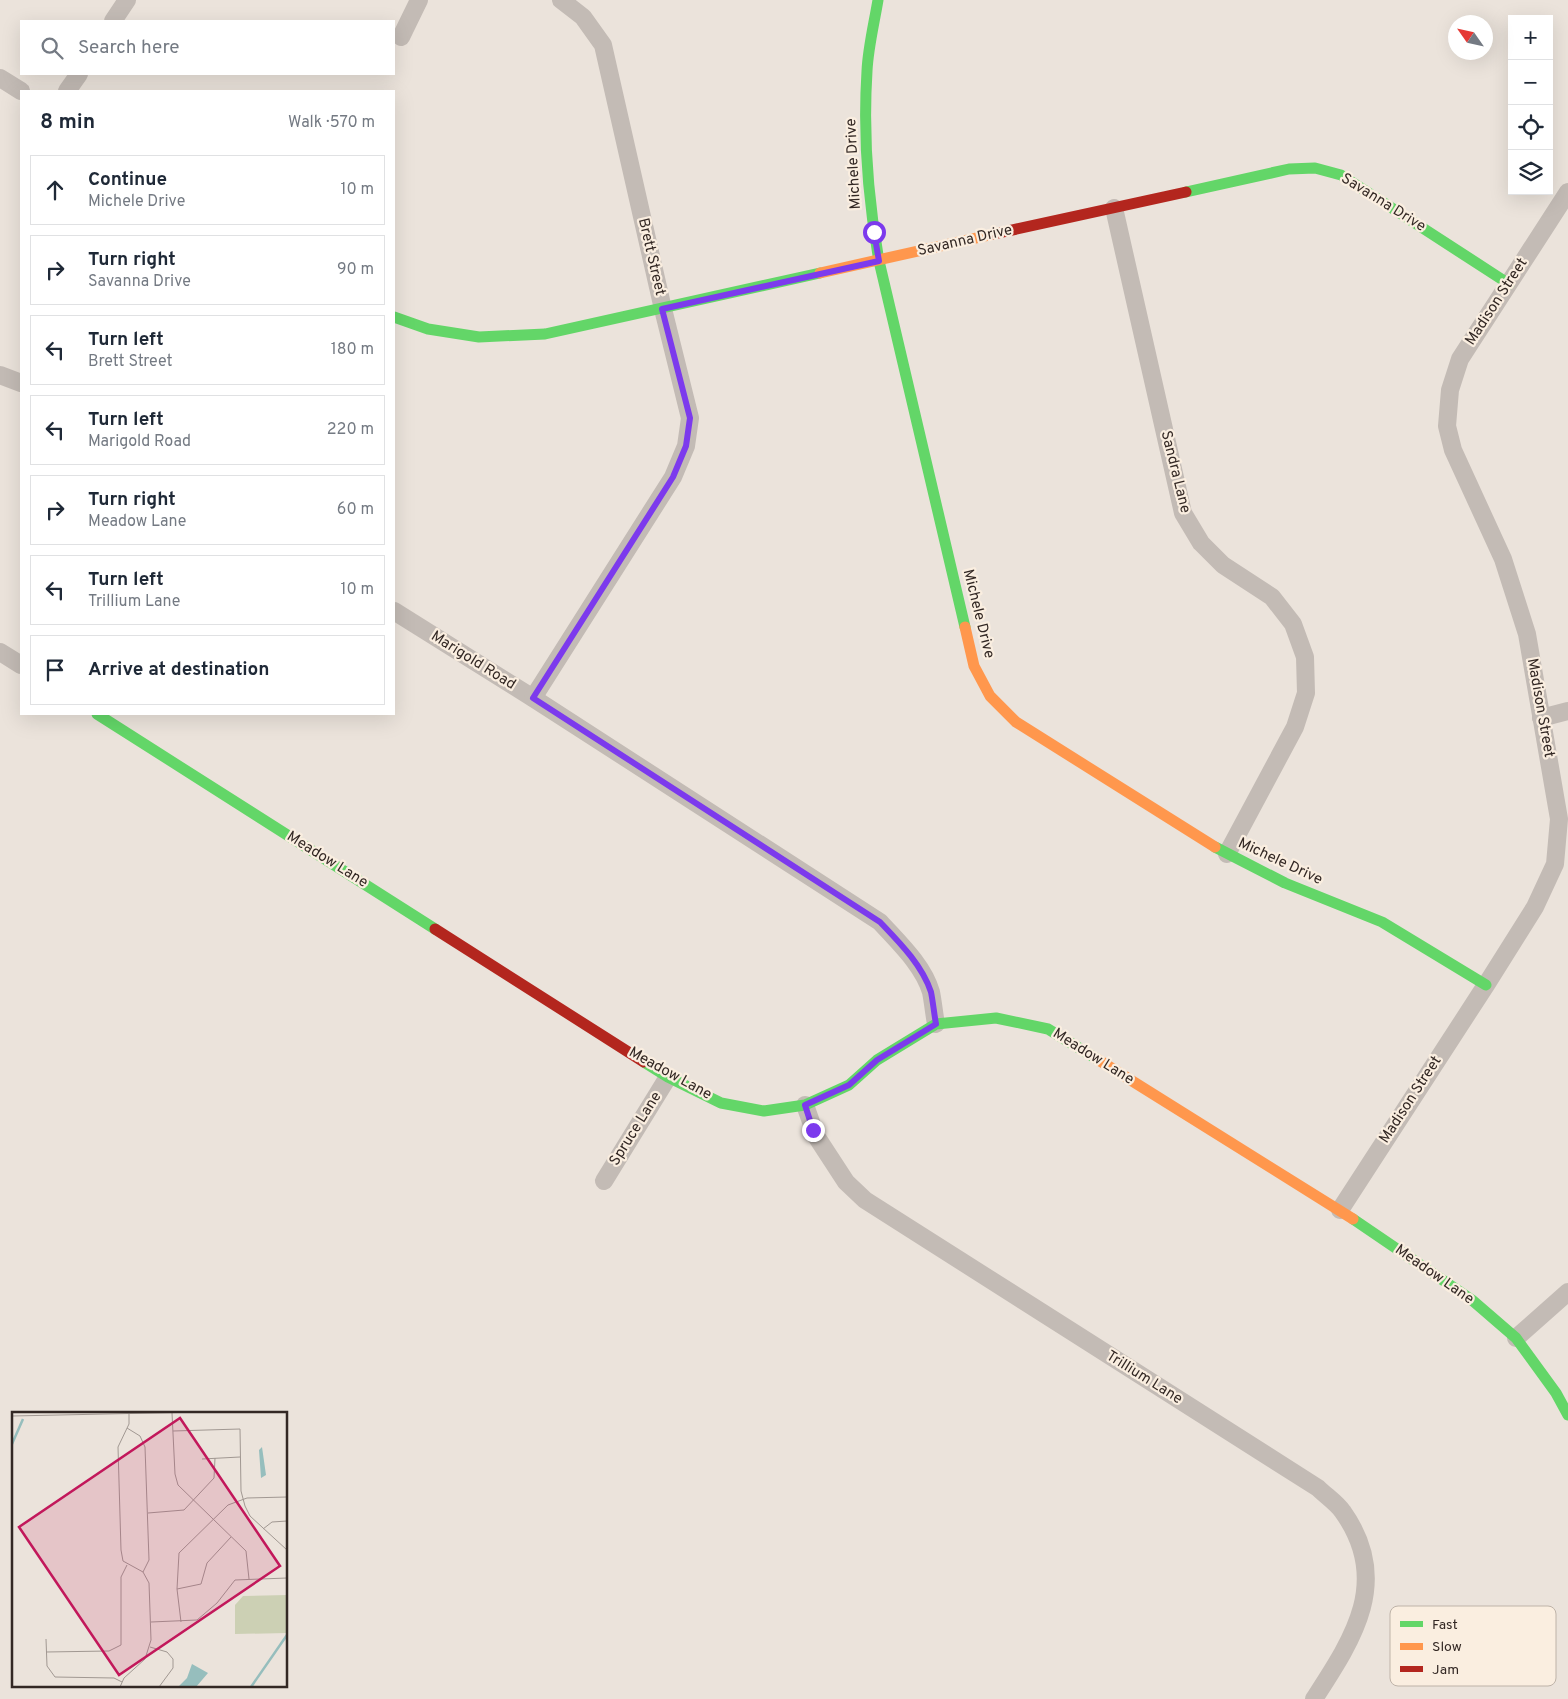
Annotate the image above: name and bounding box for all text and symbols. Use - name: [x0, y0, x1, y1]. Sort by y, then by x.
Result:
- north arrow: [1448, 15, 1493, 60]
- map controls: [1508, 15, 1553, 195]
- button: +: [1508, 15, 1553, 60]
- search box: [20, 20, 395, 75]
- icon: search: [38, 34, 66, 62]
- text: Search here: [78, 36, 180, 60]
- button: −: [1508, 60, 1553, 105]
- button: locate: [1508, 105, 1553, 150]
- text: 8 min: [40, 109, 95, 136]
- text: Walk · 570 m: [288, 113, 375, 133]
- street label: Michele Drive: [842, 118, 866, 210]
- button: layers: [1508, 150, 1553, 195]
- text: Continue: [88, 168, 167, 192]
- street label: Savanna Drive: [1337, 169, 1429, 237]
- icon: ahead: [41, 176, 69, 204]
- text: 10 m: [340, 180, 374, 200]
- text: Michele Drive: [88, 192, 185, 212]
- street label: Brett Street: [633, 216, 669, 298]
- route start: [863, 221, 886, 244]
- street label: Savanna Drive: [916, 221, 1014, 261]
- text: Turn right: [88, 248, 176, 272]
- street label: Madison Street: [1462, 255, 1532, 349]
- icon: right: [41, 256, 69, 284]
- text: 90 m: [337, 260, 374, 280]
- text: Savanna Drive: [88, 272, 191, 292]
- text: Turn left: [88, 328, 164, 352]
- icon: left: [41, 336, 69, 364]
- text: 180 m: [331, 340, 374, 360]
- text: Brett Street: [88, 352, 172, 372]
- text: Turn left: [88, 408, 164, 432]
- icon: left: [41, 416, 69, 444]
- text: 220 m: [327, 420, 374, 440]
- street label: Sandra Lane: [1156, 429, 1194, 515]
- text: Marigold Road: [88, 432, 191, 452]
- text: Turn right: [88, 488, 176, 512]
- icon: right: [41, 496, 69, 524]
- text: 60 m: [337, 500, 374, 520]
- text: Meadow Lane: [88, 512, 186, 532]
- street label: Michele Drive: [958, 567, 998, 661]
- text: Turn left: [88, 568, 164, 592]
- icon: left: [41, 576, 69, 604]
- text: 10 m: [340, 580, 374, 600]
- text: Trillium Lane: [88, 592, 180, 612]
- street label: Marigold Road: [427, 627, 519, 695]
- icon: arrive: [41, 656, 69, 684]
- street label: Madison Street: [1522, 657, 1558, 759]
- text: Arrive at destination: [88, 658, 269, 682]
- street label: Meadow Lane: [283, 827, 371, 893]
- street label: Michele Drive: [1235, 834, 1325, 890]
- street label: Meadow Lane: [1049, 1024, 1137, 1090]
- street label: Meadow Lane: [625, 1043, 715, 1105]
- street label: Madison Street: [1376, 1053, 1446, 1147]
- street label: Spruce Lane: [606, 1088, 666, 1170]
- route end: [802, 1119, 825, 1142]
- street label: Meadow Lane: [1391, 1241, 1477, 1309]
- street label: Trillium Lane: [1102, 1347, 1186, 1409]
- inset map: [12, 1412, 288, 1686]
- legend: [1390, 1606, 1556, 1686]
- text: Fast: [1432, 1617, 1458, 1634]
- text: Slow: [1432, 1639, 1462, 1656]
- text: Jam: [1432, 1662, 1459, 1679]

